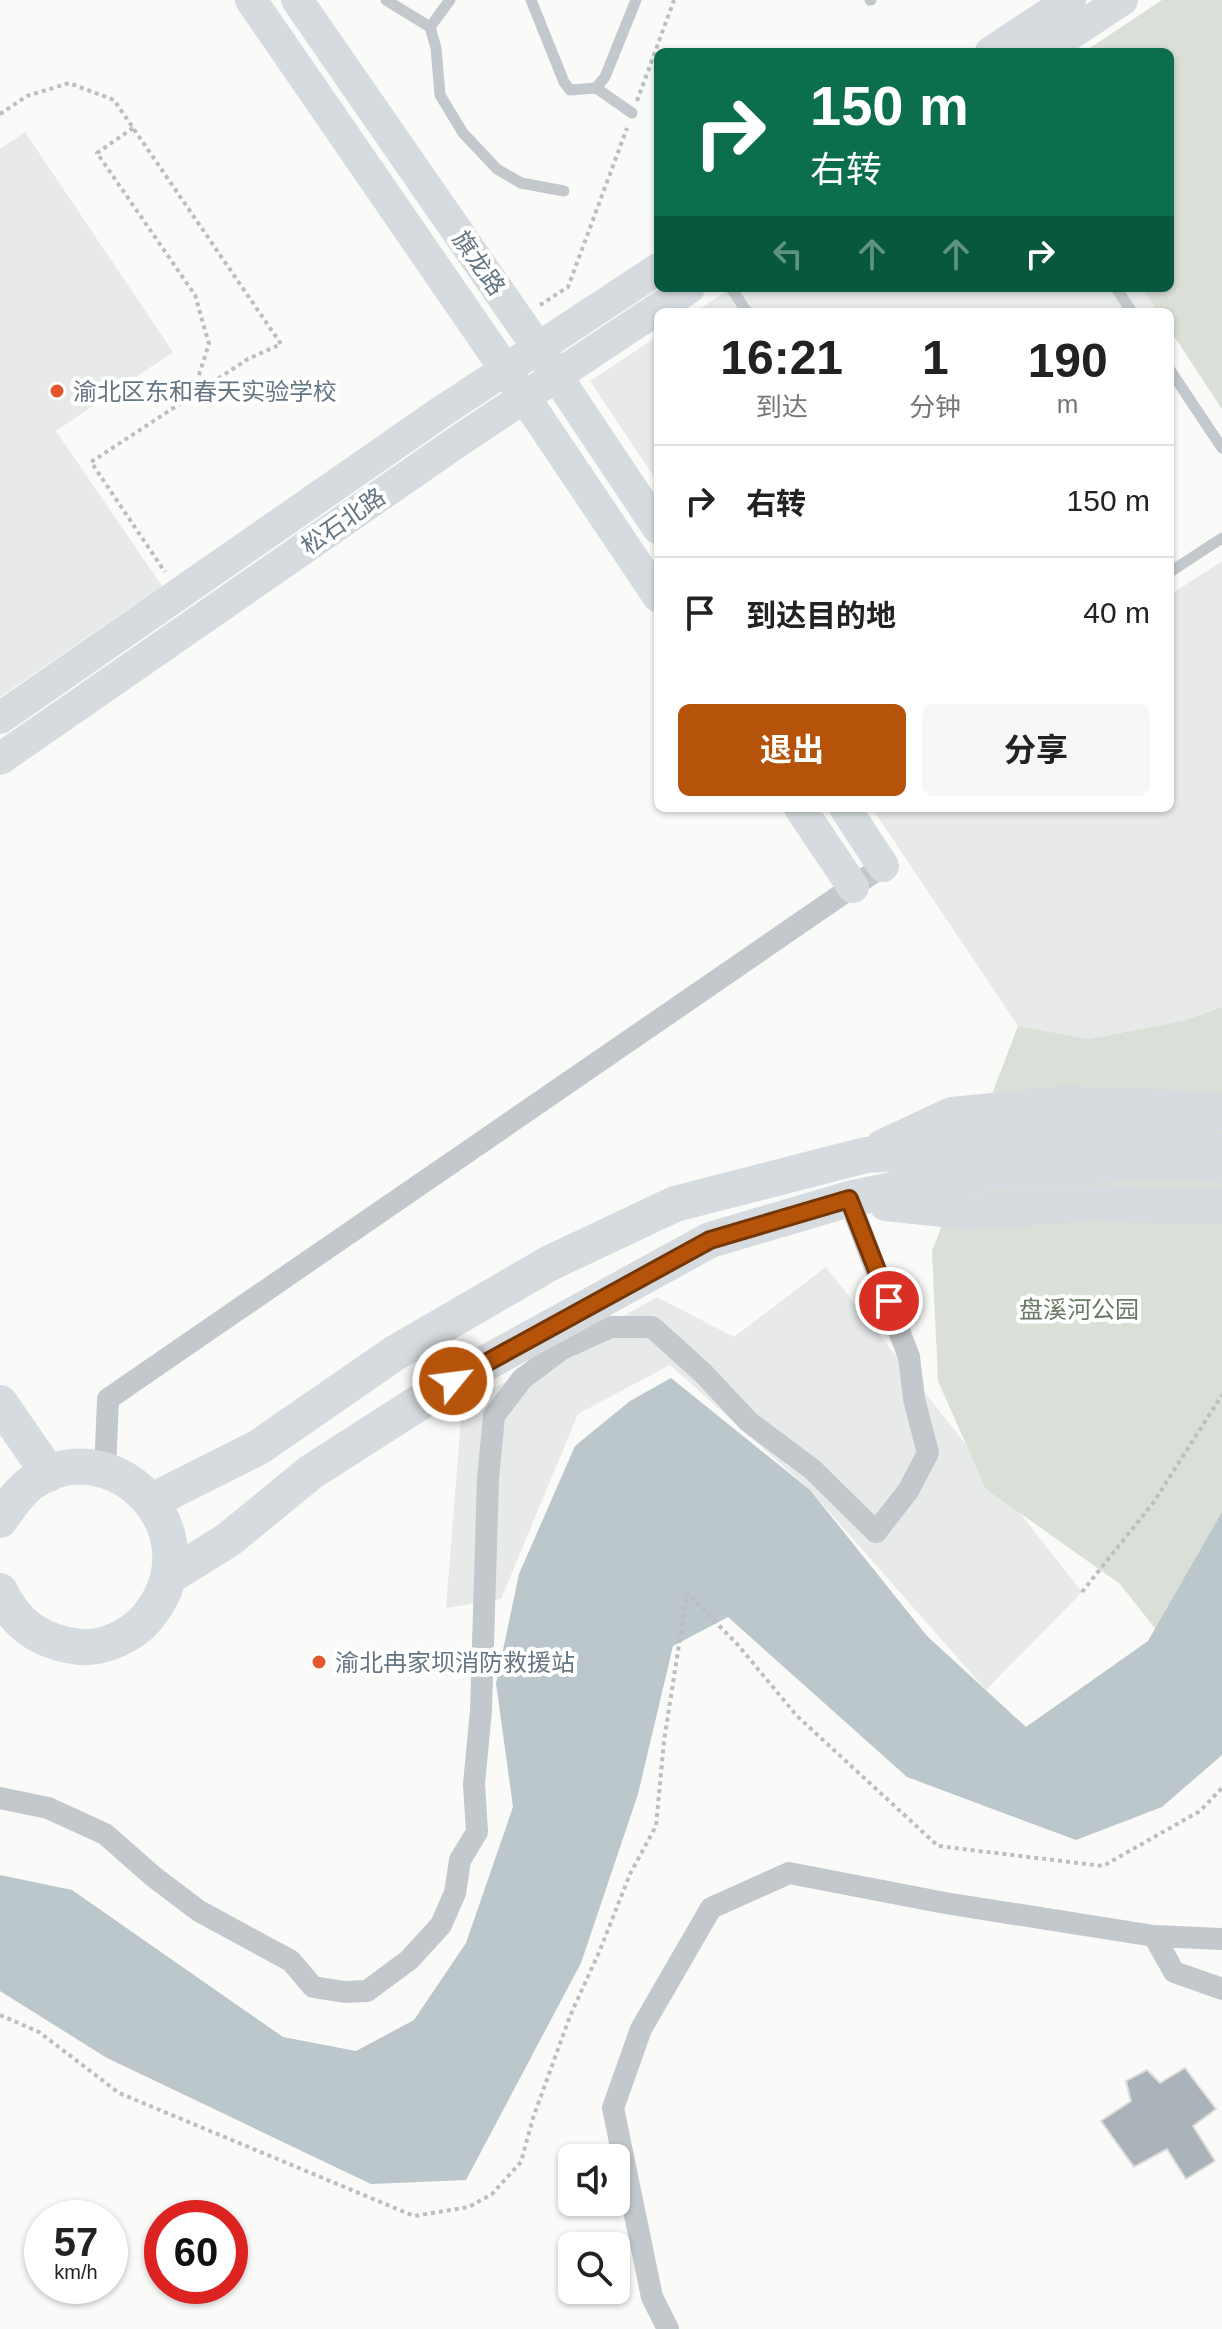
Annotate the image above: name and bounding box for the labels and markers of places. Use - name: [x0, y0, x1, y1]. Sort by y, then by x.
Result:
- place label: 渝北区东和春天实验学校: [73, 378, 337, 405]
- marker: 渝北区东和春天实验学校: [48, 382, 66, 400]
- pin: [855, 1267, 923, 1335]
- place label: 渝北冉家坝消防救援站: [335, 1649, 575, 1676]
- marker: 渝北冉家坝消防救援站: [310, 1653, 328, 1671]

